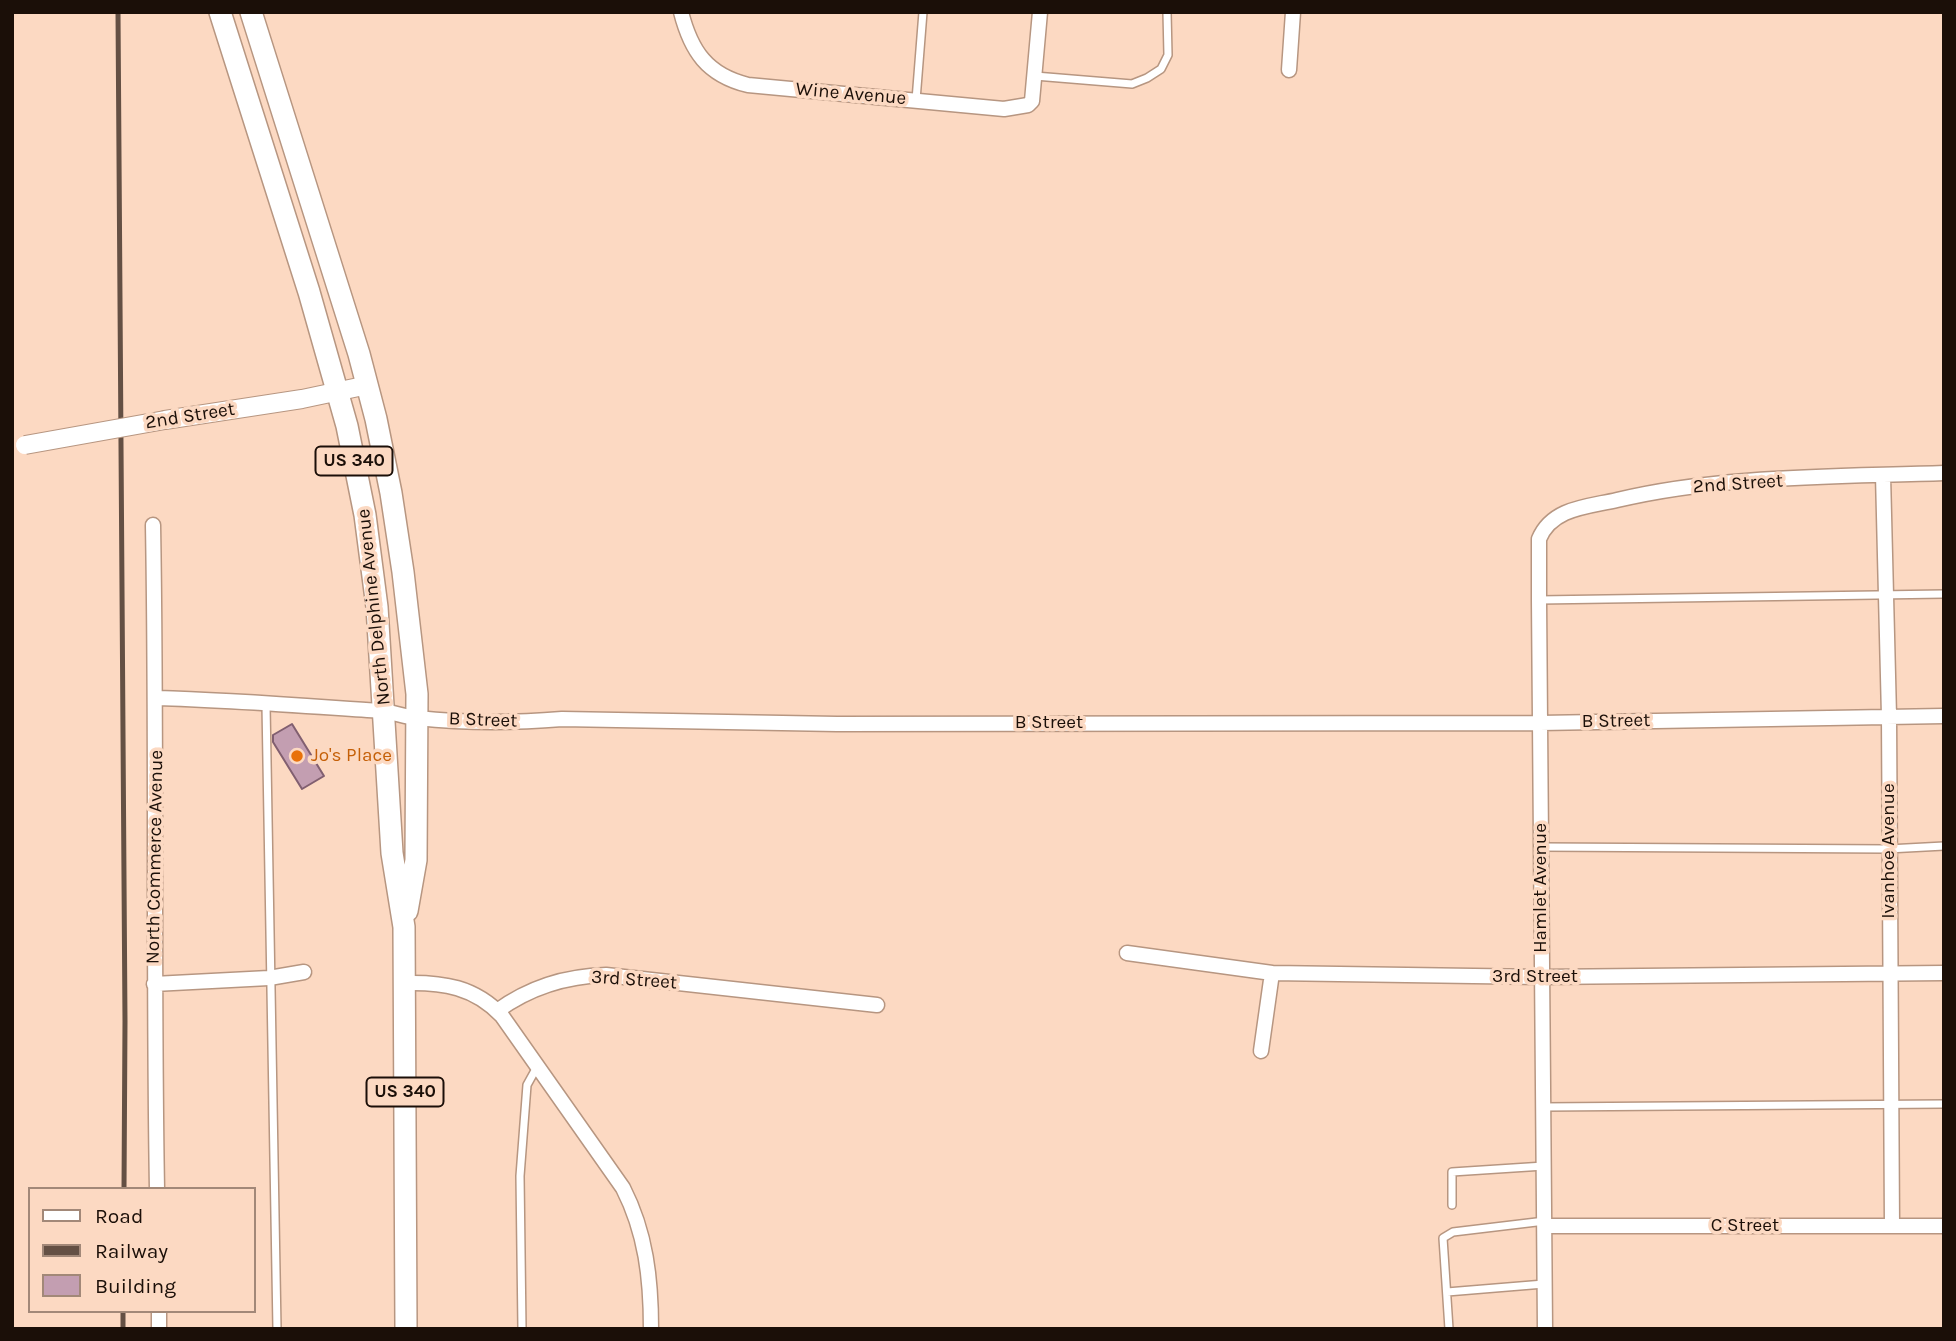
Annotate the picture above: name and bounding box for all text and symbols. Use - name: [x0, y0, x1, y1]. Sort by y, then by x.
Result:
- street label: Wine Avenue: [795, 78, 907, 110]
- street label: 2nd Street: [144, 398, 236, 434]
- road number: US 340: [316, 447, 392, 476]
- street label: 2nd Street: [1692, 469, 1784, 499]
- street label: North Delphine Avenue: [352, 508, 396, 706]
- street label: B Street: [448, 707, 518, 733]
- street label: B Street: [1582, 709, 1650, 733]
- street label: B Street: [1015, 712, 1083, 734]
- place label: Jo's Place: [311, 745, 392, 767]
- marker: Jo's Place: [289, 748, 305, 764]
- street label: North Commerce Avenue: [142, 750, 168, 964]
- street label: Ivanhoe Avenue: [1878, 783, 1900, 919]
- street label: Hamlet Avenue: [1530, 823, 1552, 953]
- street label: 3rd Street: [590, 966, 678, 994]
- street label: 3rd Street: [1492, 966, 1578, 988]
- road number: US 340: [366, 1078, 444, 1106]
- legend: [28, 1187, 256, 1313]
- text: Road: [95, 1204, 143, 1228]
- street label: C Street: [1711, 1215, 1779, 1237]
- text: Railway: [95, 1239, 168, 1263]
- text: Building: [95, 1274, 176, 1298]

